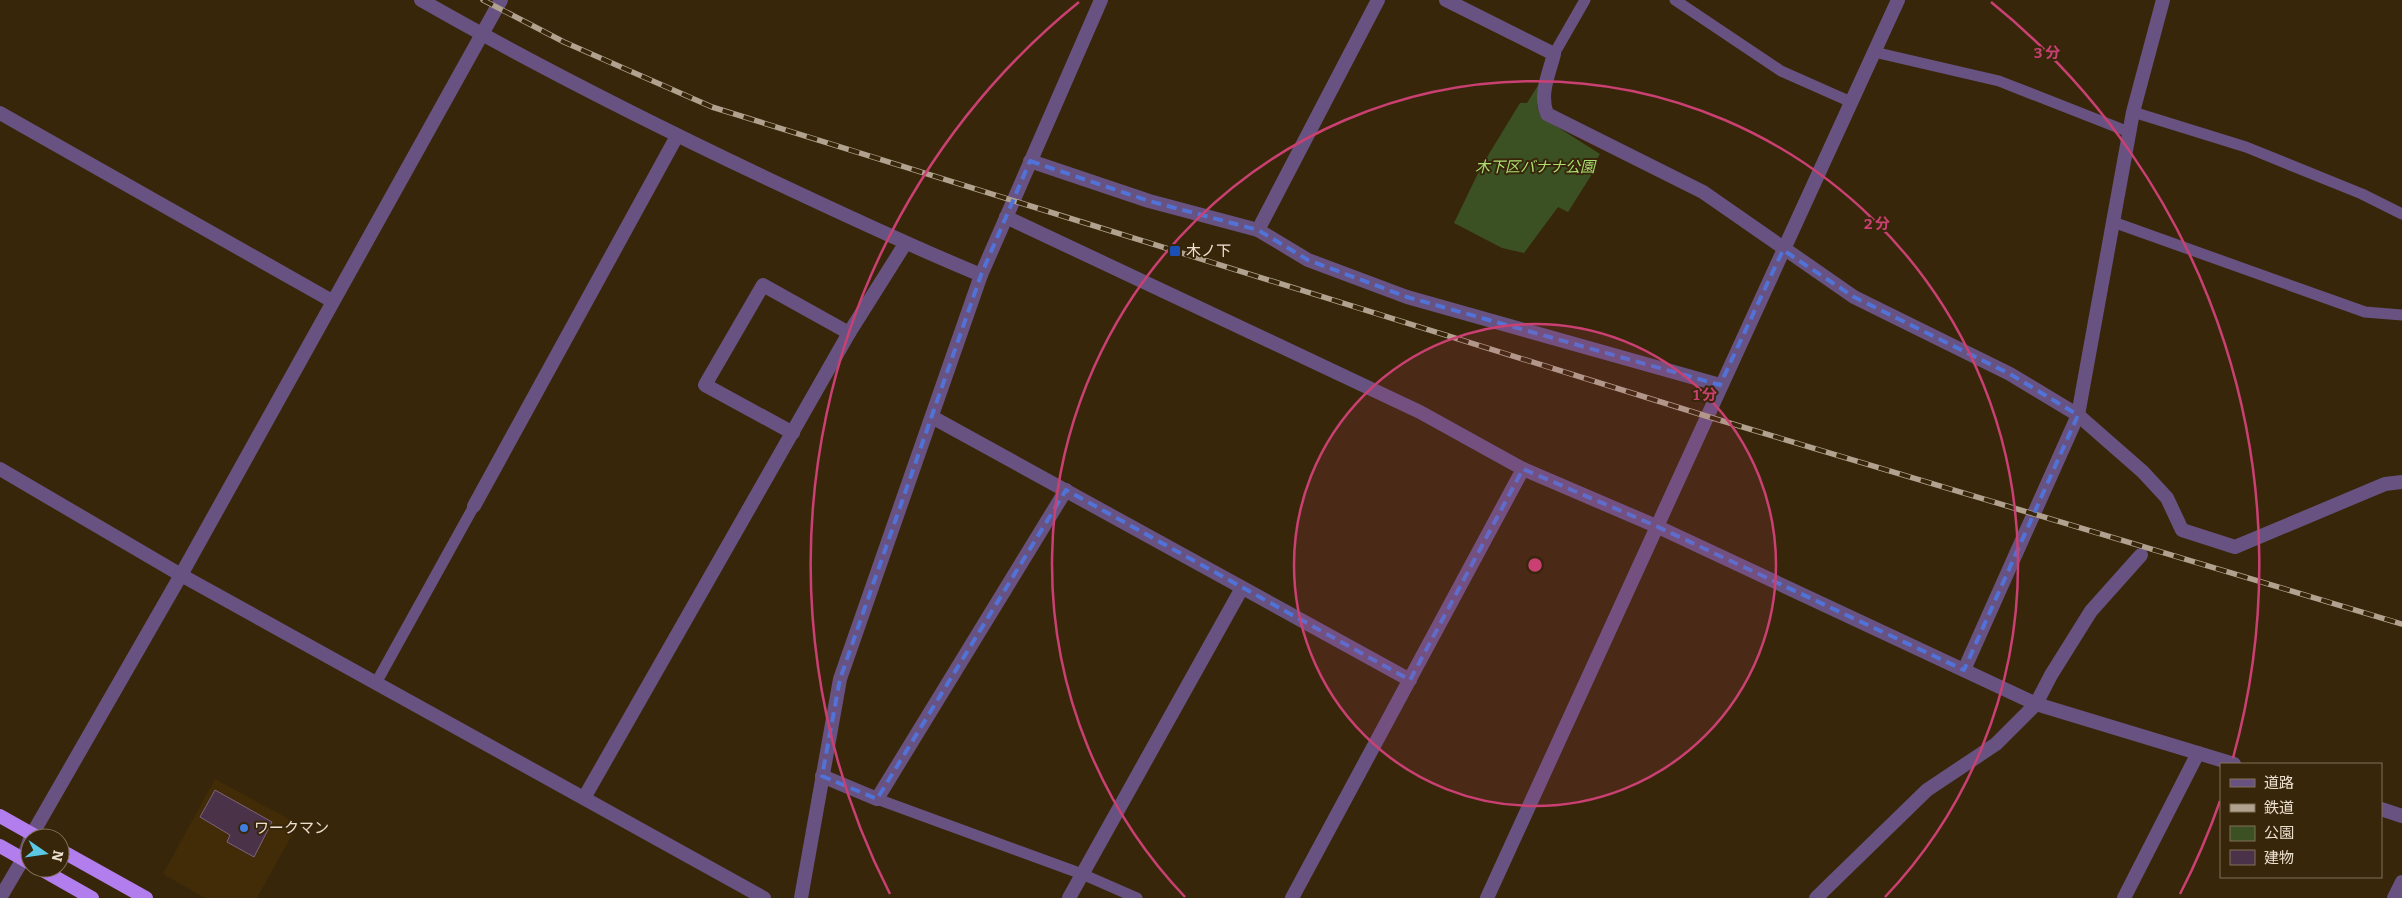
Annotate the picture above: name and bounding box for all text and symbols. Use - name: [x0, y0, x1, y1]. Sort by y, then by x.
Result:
- text: 3 分: [2034, 44, 2060, 62]
- park label: 木下区バナナ公園: [1475, 158, 1597, 176]
- text: 2 分: [1864, 215, 1890, 233]
- place label: 木ノ下: [1186, 242, 1231, 260]
- marker: 木ノ下: [1168, 244, 1182, 258]
- text: 1 分: [1693, 386, 1717, 404]
- centre of rings: [1526, 556, 1544, 574]
- legend: [2220, 763, 2382, 878]
- text: 道路: [2264, 774, 2294, 792]
- text: 鉄道: [2264, 799, 2294, 817]
- place label: ワークマン: [254, 819, 329, 837]
- marker: ワークマン: [238, 822, 250, 834]
- text: 公園: [2264, 824, 2294, 842]
- north arrow: [20, 828, 70, 878]
- text: N: [48, 849, 67, 863]
- text: 建物: [2264, 849, 2294, 867]

